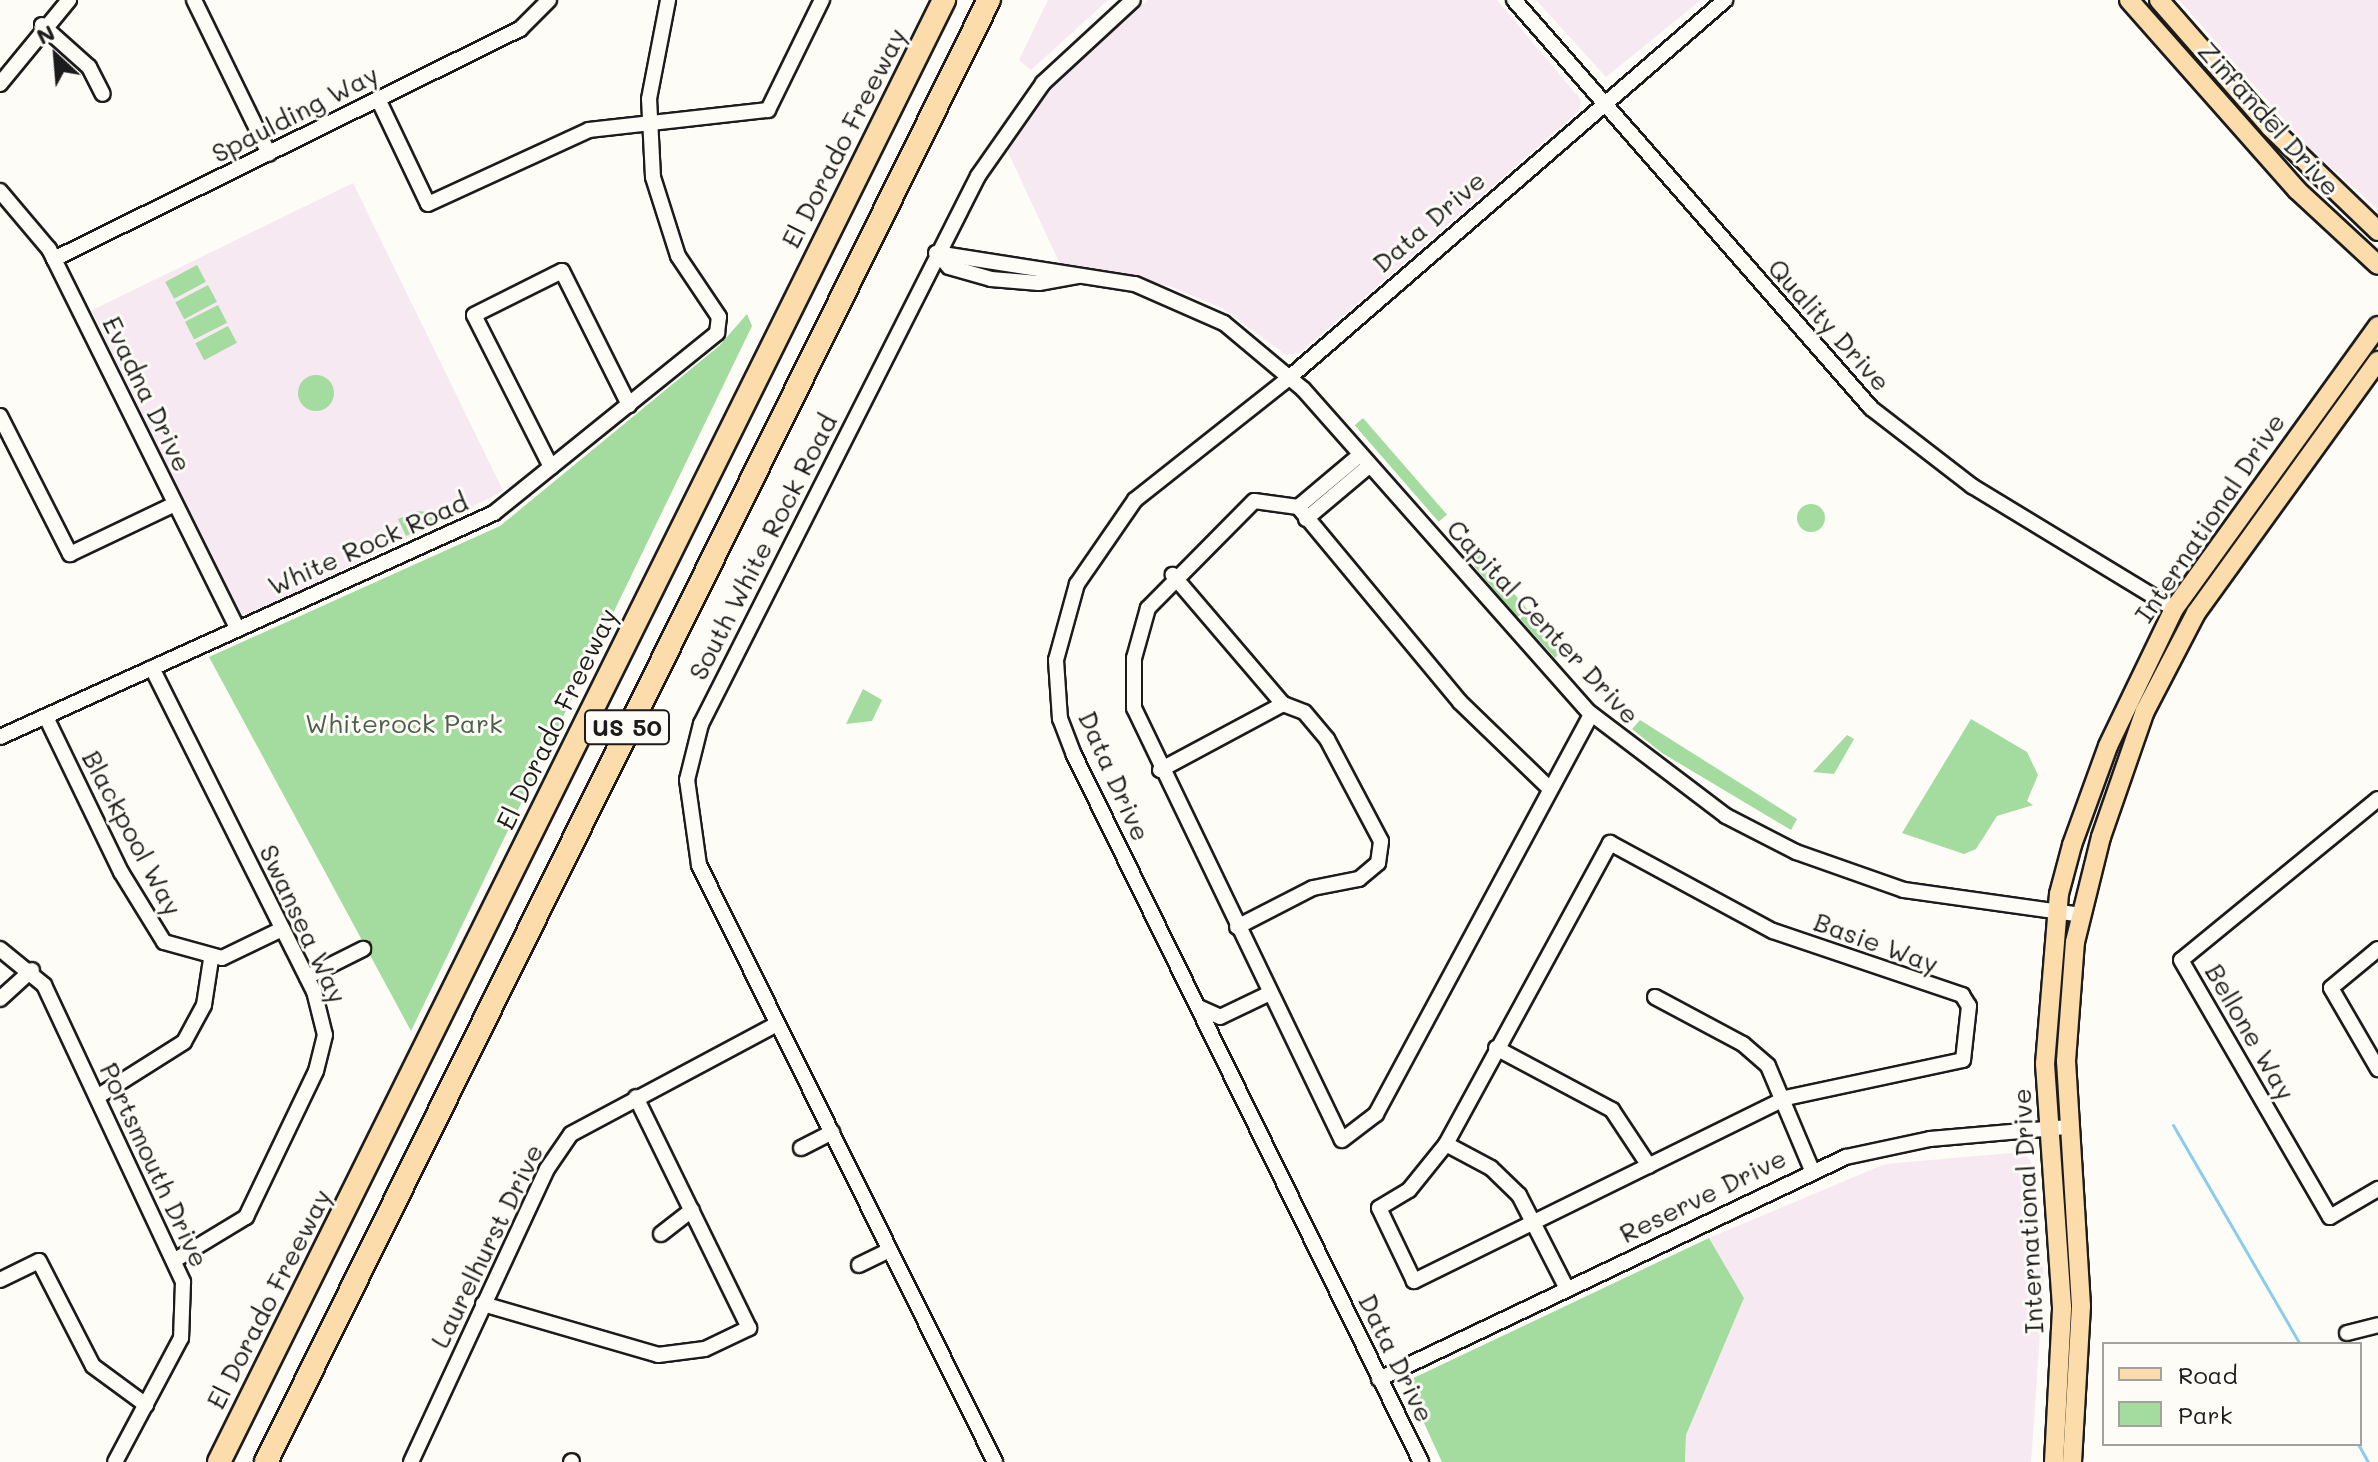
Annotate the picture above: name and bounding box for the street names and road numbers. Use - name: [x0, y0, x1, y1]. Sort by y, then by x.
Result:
- street label: El Dorado Freeway: [775, 23, 913, 253]
- street label: Zinfandel Drive: [2192, 35, 2346, 203]
- street label: Spaulding Way: [207, 59, 383, 169]
- street label: Data Drive: [1366, 165, 1492, 279]
- street label: Quality Drive: [1761, 252, 1897, 398]
- street label: Evadna Drive: [96, 311, 198, 477]
- street label: International Drive: [2128, 407, 2292, 629]
- street label: South White Rock Road: [682, 409, 844, 685]
- street label: White Rock Road: [263, 486, 473, 602]
- street label: Capital Center Drive: [1440, 513, 1646, 731]
- street label: El Dorado Freeway: [490, 603, 624, 835]
- street label: Data Drive: [1072, 706, 1156, 846]
- road number: US 50: [583, 707, 671, 747]
- street label: Blackpool Way: [75, 745, 189, 921]
- street label: Swansea Way: [253, 840, 353, 1008]
- street label: Basie Way: [1810, 906, 1942, 980]
- street label: Bellone Way: [2198, 958, 2302, 1106]
- street label: Portsmouth Drive: [93, 1058, 215, 1272]
- street label: International Drive: [2006, 1087, 2050, 1335]
- street label: Laurelhurst Drive: [424, 1139, 550, 1353]
- street label: Reserve Drive: [1615, 1142, 1791, 1250]
- street label: El Dorado Freeway: [200, 1184, 338, 1414]
- street label: Data Drive: [1352, 1289, 1440, 1427]

